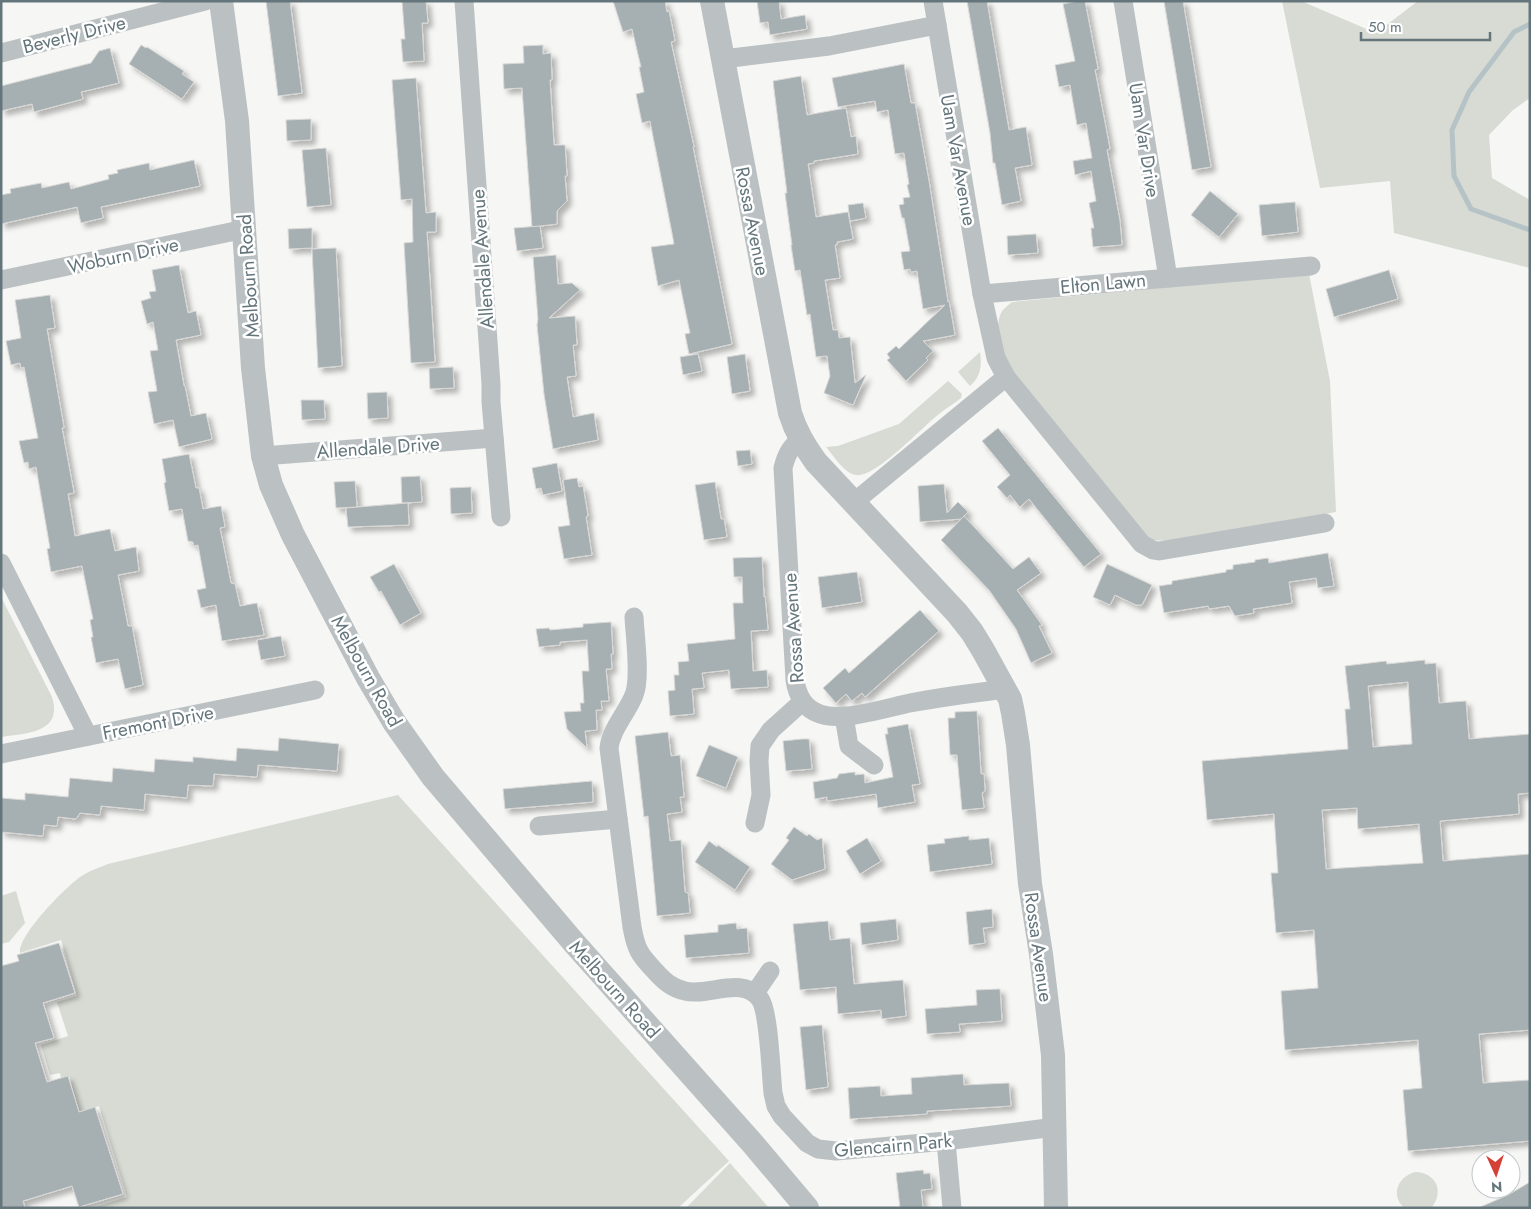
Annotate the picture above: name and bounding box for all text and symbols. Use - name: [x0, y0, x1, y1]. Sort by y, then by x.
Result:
- street label: Beverly Drive: [20, 9, 129, 60]
- scale bar: [1361, 10, 1490, 42]
- text: 50 m: [1368, 16, 1402, 38]
- street label: Uam Var Drive: [1122, 81, 1167, 200]
- street label: Uam Var Avenue: [934, 92, 983, 228]
- street label: Rossa Avenue: [729, 164, 776, 278]
- street label: Allendale Avenue: [464, 188, 501, 330]
- street label: Melbourn Road: [231, 213, 266, 339]
- street label: Woburn Drive: [65, 231, 181, 280]
- street label: Elton Lawn: [1059, 266, 1147, 301]
- street label: Allendale Drive: [316, 430, 441, 465]
- street label: Rossa Avenue: [776, 572, 811, 684]
- street label: Melbourn Road: [325, 611, 408, 732]
- street label: Fremont Drive: [100, 698, 216, 747]
- street label: Rossa Avenue: [1017, 891, 1060, 1004]
- street label: Melbourn Road: [563, 934, 666, 1044]
- street label: Glencairn Park: [833, 1127, 954, 1164]
- north arrow: [1471, 1149, 1521, 1199]
- text: N: [1491, 1177, 1503, 1197]

